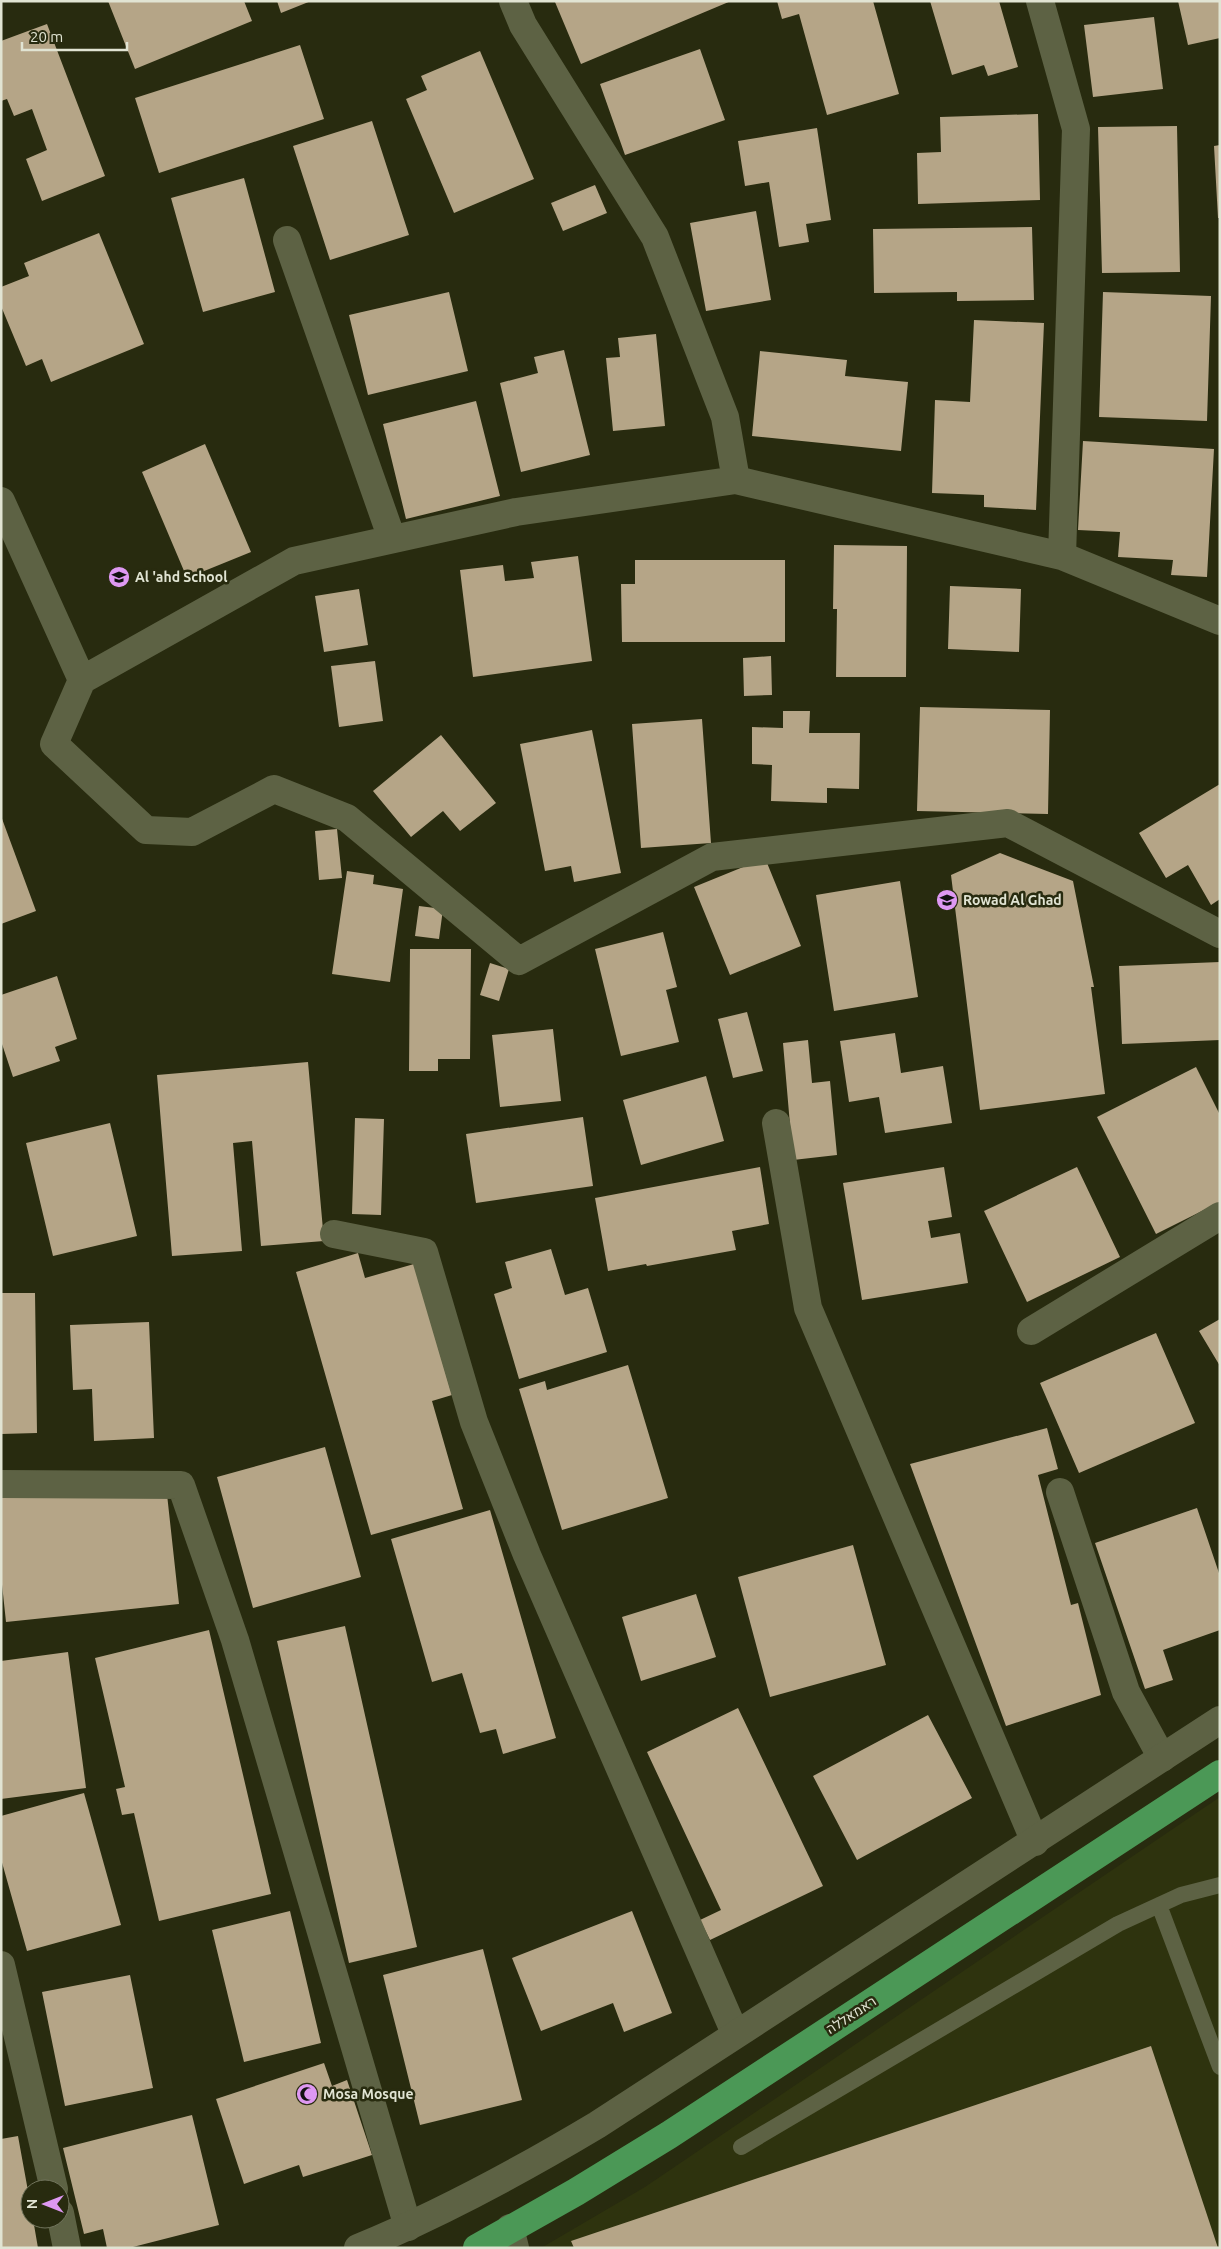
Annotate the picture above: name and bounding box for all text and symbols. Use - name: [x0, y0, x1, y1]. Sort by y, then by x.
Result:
- scale bar: [22, 20, 128, 52]
- text: 20 m: [30, 28, 63, 45]
- school or university icon: Al 'ahd School: [107, 565, 131, 589]
- place label: Al 'ahd School: [135, 569, 227, 585]
- school or university icon: Rowad Al Ghad: [935, 888, 959, 912]
- place label: Rowad Al Ghad: [963, 892, 1062, 908]
- street label: ראמאללה: [823, 1993, 879, 2037]
- mosque icon: Mosa Mosque: [295, 2082, 319, 2106]
- place label: Mosa Mosque: [323, 2086, 414, 2102]
- north arrow: [20, 2179, 70, 2229]
- text: N: [24, 2199, 40, 2209]

